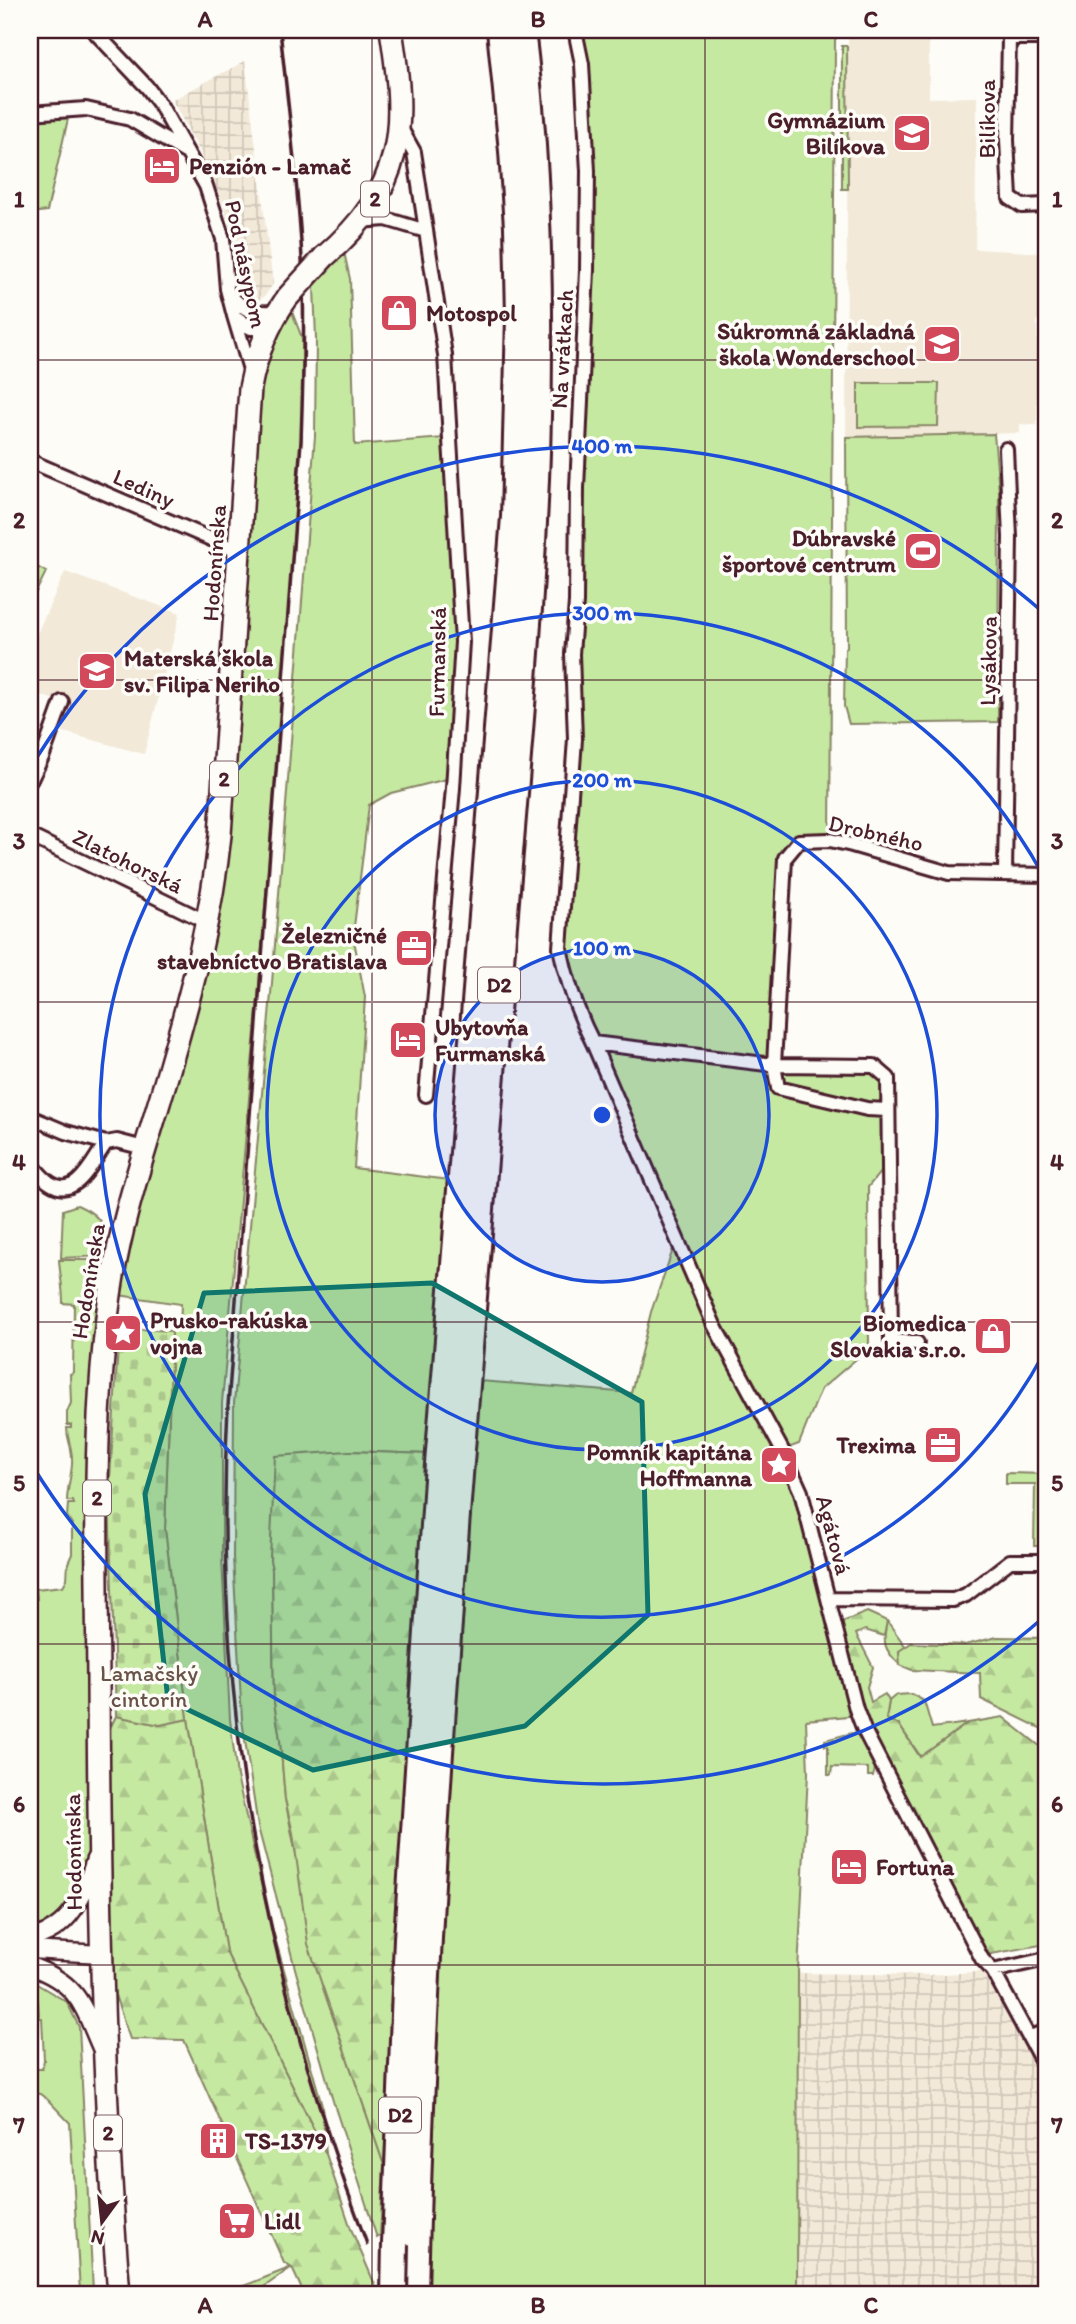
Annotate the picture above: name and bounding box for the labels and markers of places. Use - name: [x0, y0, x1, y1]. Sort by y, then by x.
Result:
- place label: Gymnázium Bilíkova: [767, 106, 886, 160]
- school or university icon: Gymnázium Bilíkova: [891, 112, 933, 154]
- hotel icon: Penzión - Lamač: [141, 145, 183, 187]
- place label: Penzión - Lamač: [189, 152, 351, 180]
- shop icon: Motospol: [378, 292, 420, 334]
- place label: Motospol: [426, 299, 517, 327]
- place label: Súkromná základná škola Wonderschool: [717, 317, 916, 371]
- school or university icon: Súkromná základná škola Wonderschool: [921, 323, 963, 365]
- place label: Dúbravské športové centrum: [722, 524, 897, 578]
- sports icon: Dúbravské športové centrum: [902, 530, 944, 572]
- place label: Materská škola sv. Filipa Neriho: [124, 644, 280, 698]
- school or university icon: Materská škola sv. Filipa Neriho: [76, 650, 118, 692]
- place label: Železničné stavebníctvo Bratislava: [157, 921, 388, 975]
- office icon: Železničné stavebníctvo Bratislava: [393, 927, 435, 969]
- place label: Ubytovňa Furmanská: [435, 1013, 546, 1067]
- hotel icon: Ubytovňa Furmanská: [387, 1019, 429, 1061]
- centre of rings: [590, 1103, 614, 1127]
- place label: Prusko-rakúska vojna: [150, 1306, 309, 1360]
- place label: Biomedica Slovakia s.r.o.: [830, 1309, 967, 1363]
- place icon: Prusko-rakúska vojna: [102, 1312, 144, 1354]
- shop icon: Biomedica Slovakia s.r.o.: [972, 1315, 1014, 1357]
- office icon: Trexima: [922, 1424, 964, 1466]
- place label: Trexima: [836, 1431, 917, 1459]
- place label: Pomník kapitána Hoffmanna: [587, 1438, 753, 1492]
- place icon: Pomník kapitána Hoffmanna: [758, 1444, 800, 1486]
- hotel icon: Fortuna: [828, 1846, 870, 1888]
- place label: Fortuna: [876, 1853, 955, 1881]
- building icon: TS-1379: [197, 2120, 239, 2162]
- place label: TS-1379: [244, 2127, 327, 2155]
- supermarket icon: Lidl: [216, 2200, 258, 2242]
- place label: Lidl: [264, 2207, 301, 2235]

